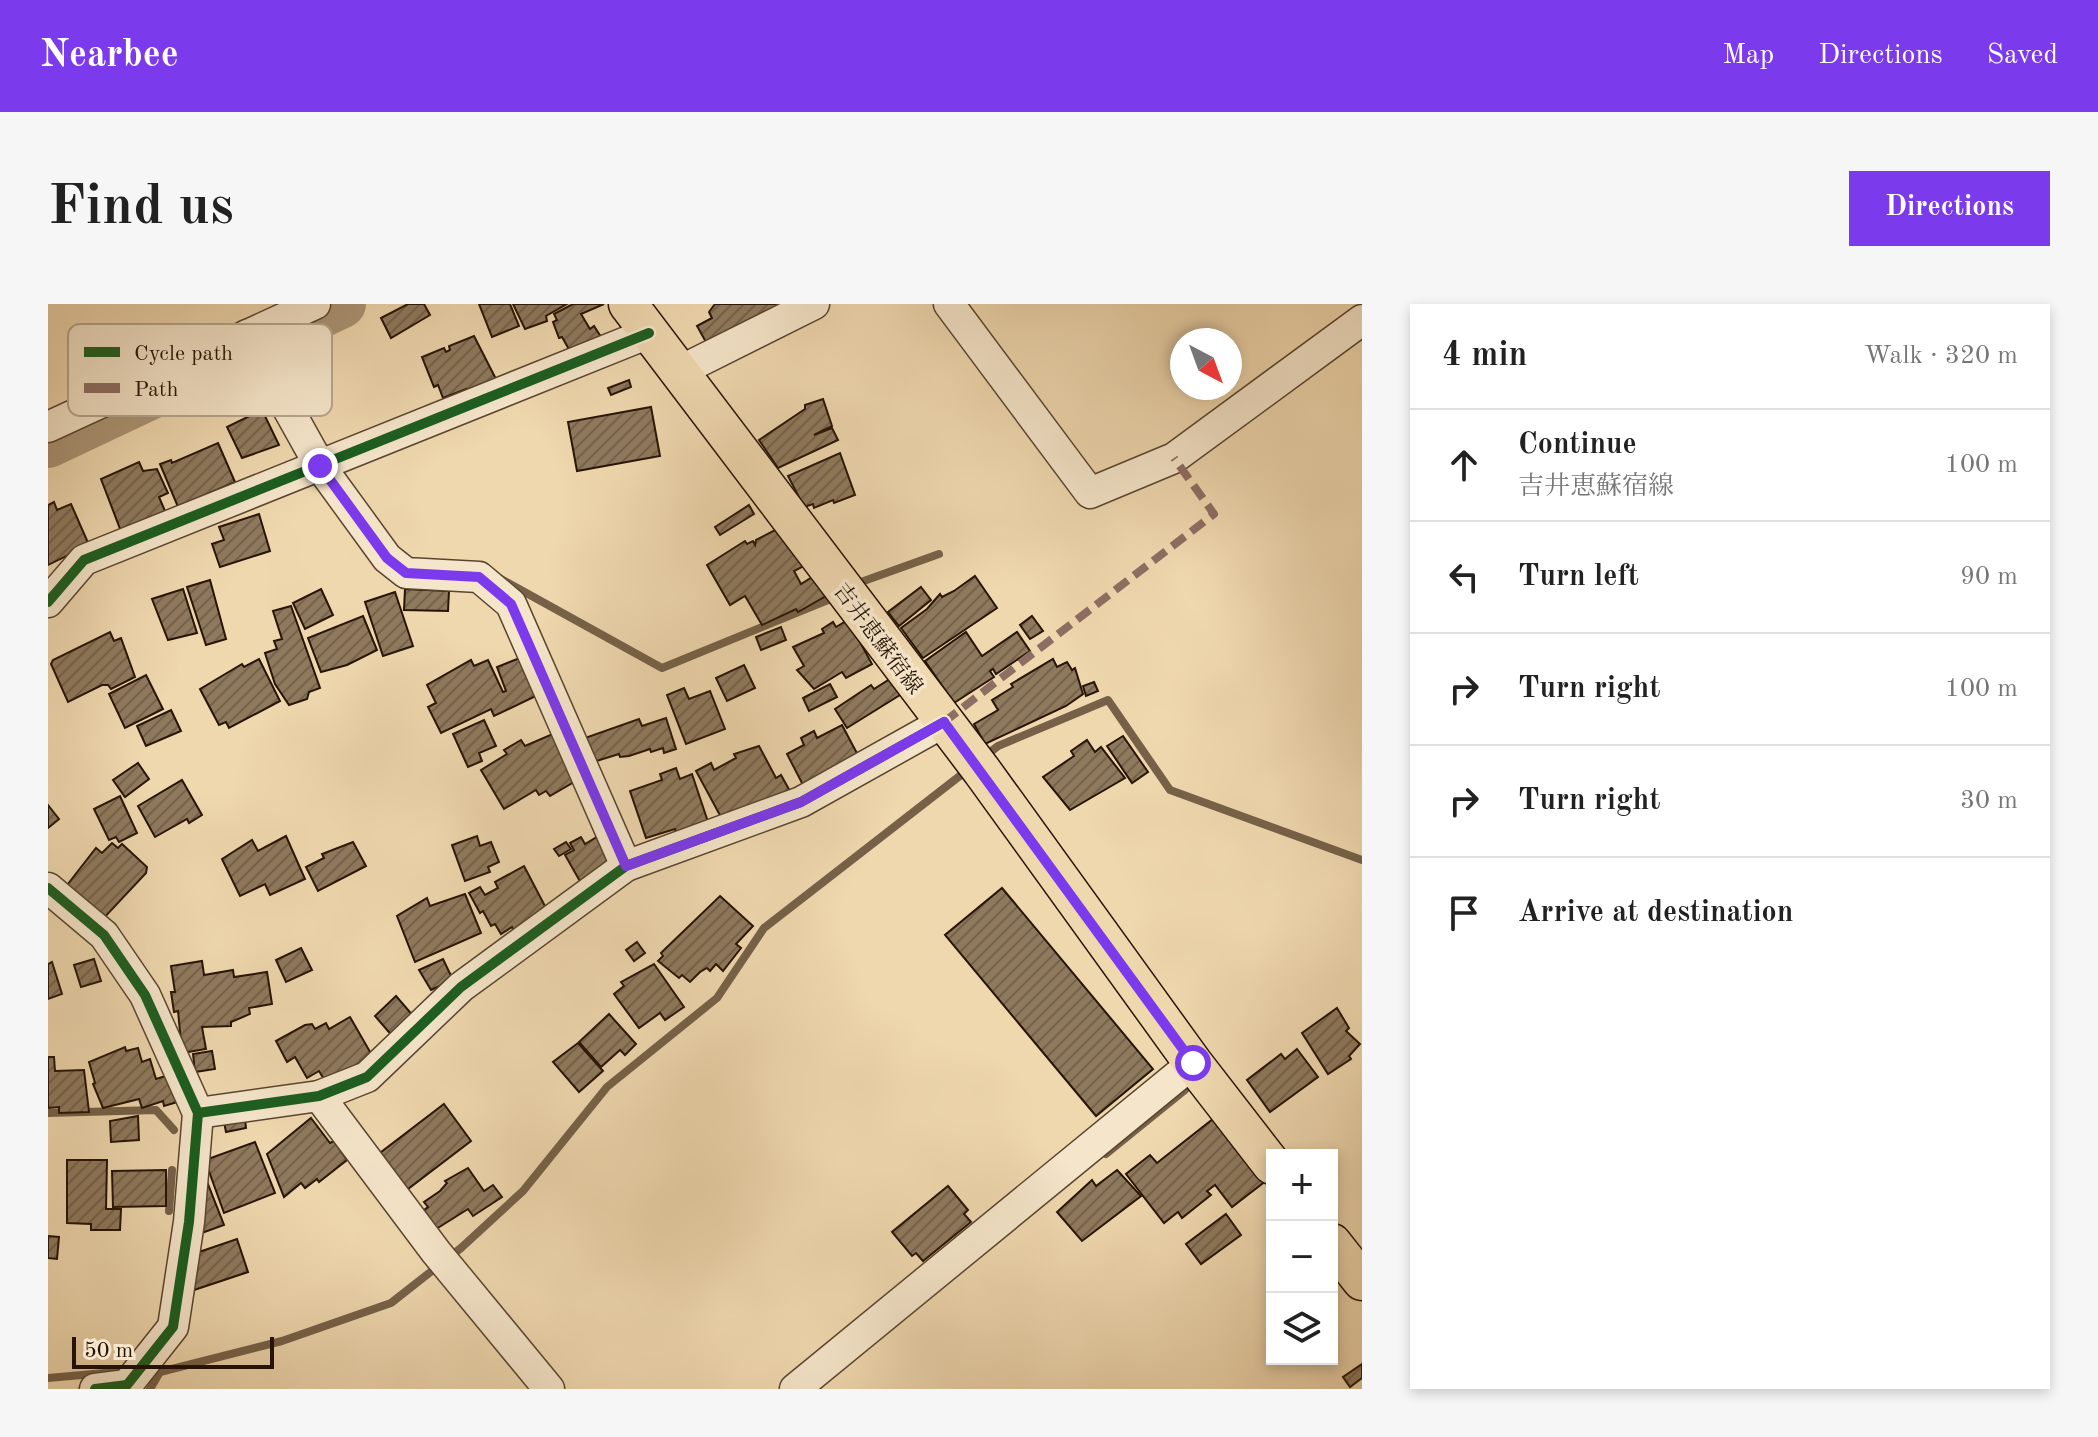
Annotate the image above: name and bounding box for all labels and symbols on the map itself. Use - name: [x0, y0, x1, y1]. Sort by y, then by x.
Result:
- legend: [68, 324, 332, 416]
- north arrow: [1170, 328, 1242, 400]
- text: Cycle path: [134, 343, 233, 365]
- text: Path: [134, 379, 179, 401]
- route end: [302, 448, 338, 484]
- street label: 吉井恵蘇宿線: [829, 579, 928, 699]
- route start: [1175, 1045, 1211, 1081]
- scale bar: [72, 1333, 274, 1369]

